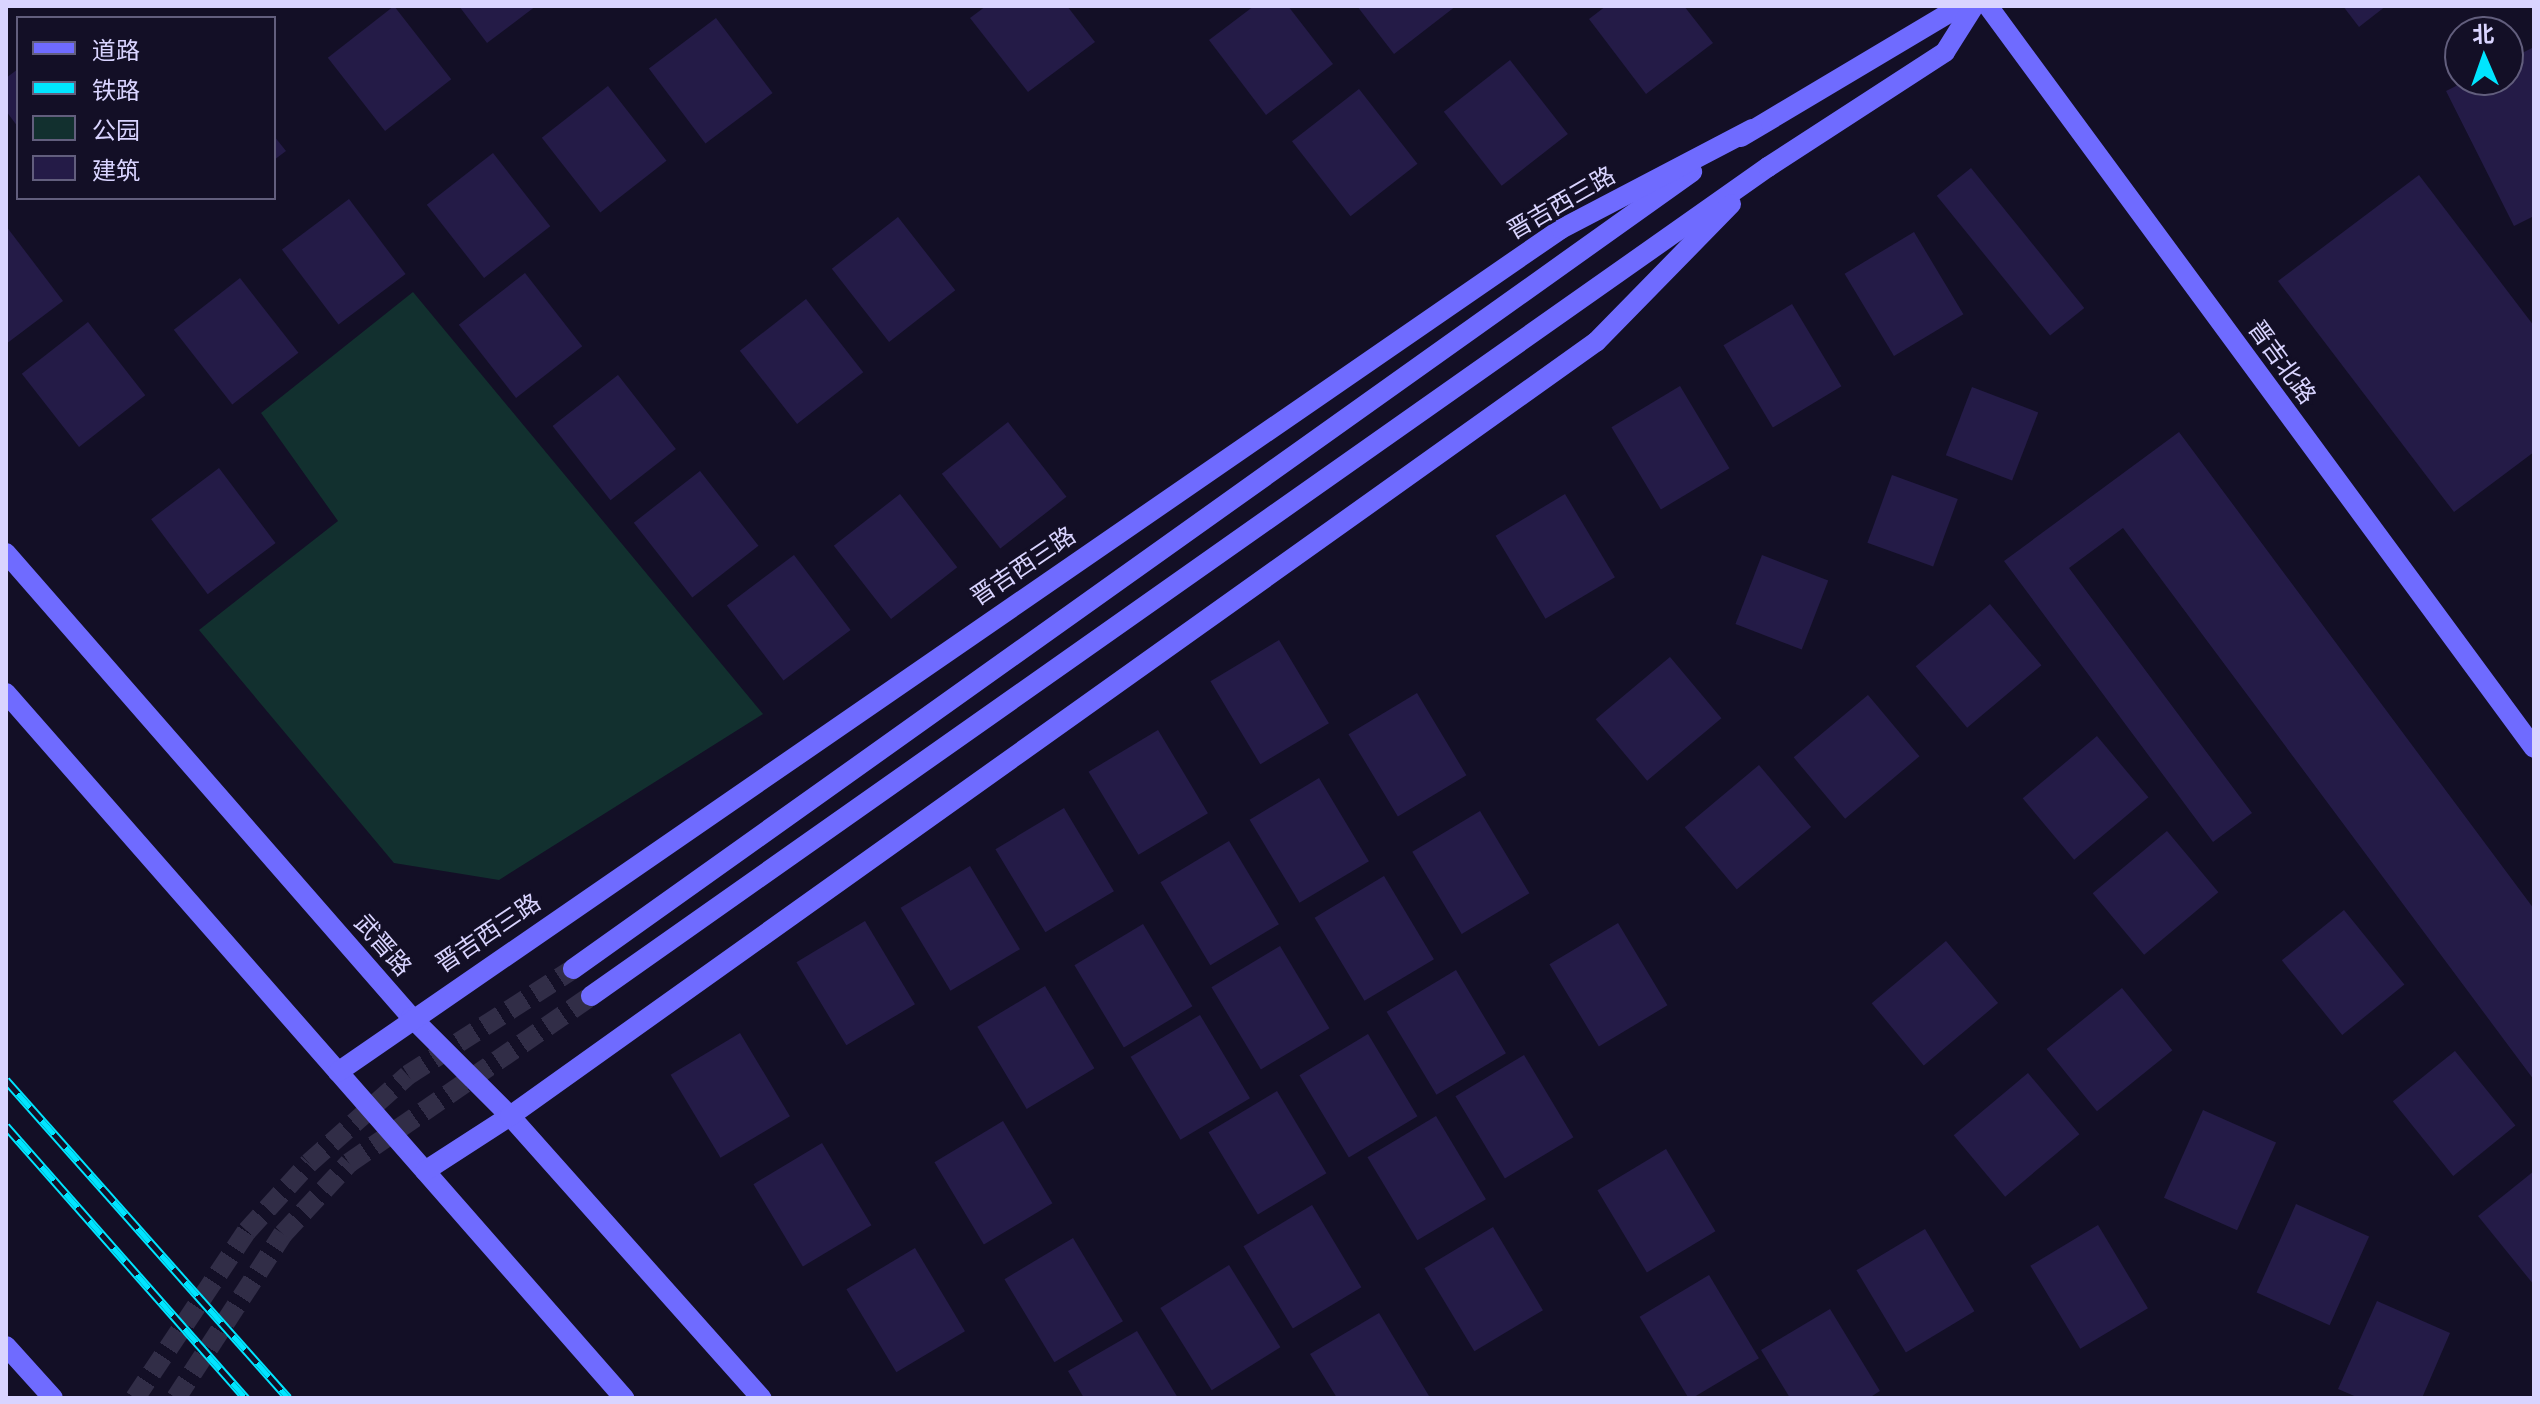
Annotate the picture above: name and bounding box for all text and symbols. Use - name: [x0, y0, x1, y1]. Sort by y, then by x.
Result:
- legend: [16, 16, 276, 200]
- north arrow: [2444, 16, 2524, 96]
- text: 北: [2472, 20, 2495, 48]
- text: 道路: [92, 35, 140, 66]
- text: 铁路: [92, 75, 140, 106]
- text: 公园: [92, 115, 140, 146]
- text: 建筑: [92, 155, 140, 186]
- street label: 晋吉西三路: [1502, 161, 1620, 245]
- street label: 晋吉北路: [2242, 315, 2322, 409]
- street label: 晋吉西三路: [965, 521, 1081, 611]
- street label: 晋吉西三路: [430, 888, 546, 978]
- street label: 武晋路: [349, 908, 417, 982]

